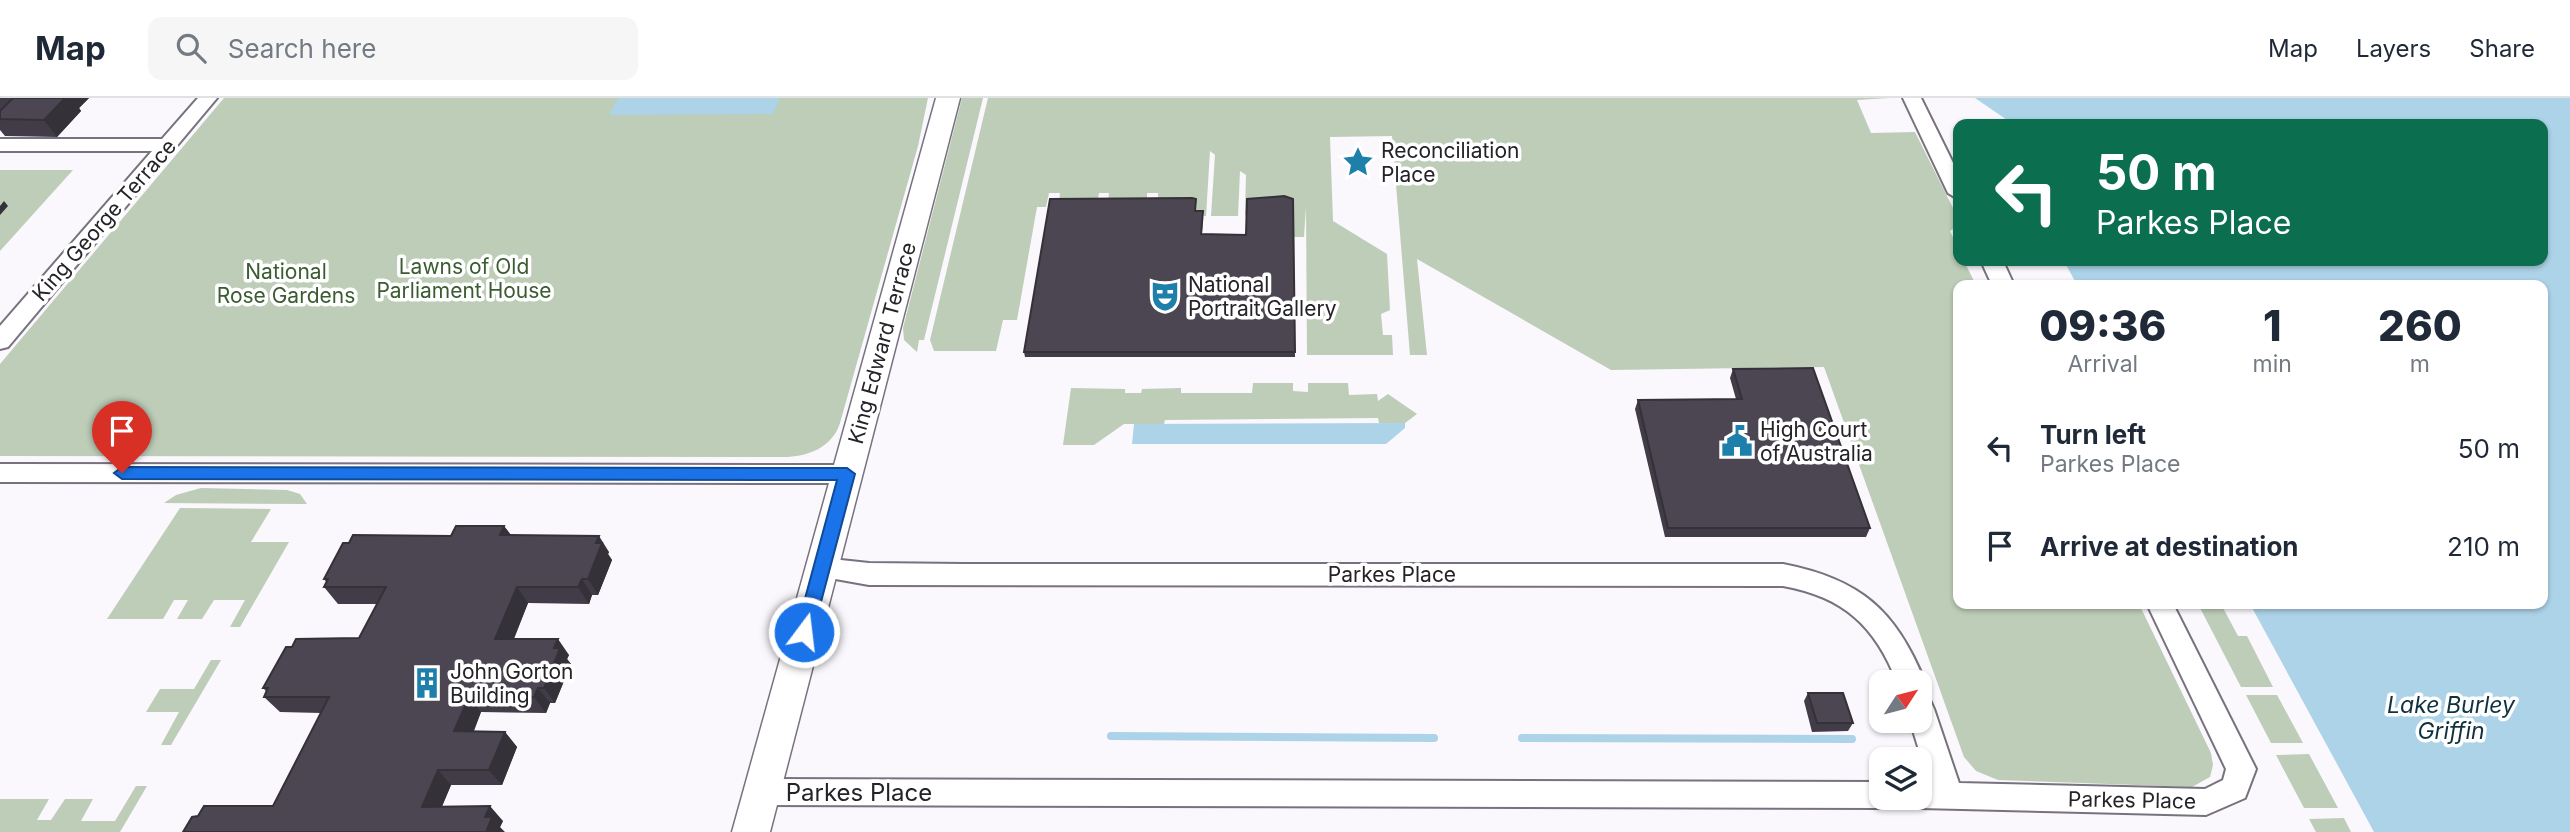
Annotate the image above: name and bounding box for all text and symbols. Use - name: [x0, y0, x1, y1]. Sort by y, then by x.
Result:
- search box: [148, 17, 638, 80]
- text: Map: [35, 28, 106, 68]
- icon: search: [172, 29, 210, 67]
- text: Search here: [228, 33, 376, 64]
- text: Map: [2268, 34, 2318, 63]
- text: Layers: [2356, 34, 2431, 63]
- text: Share: [2469, 34, 2535, 63]
- street label: King George Terrace: [27, 134, 181, 306]
- place label: Reconciliation Place: [1381, 138, 1519, 187]
- text: 50 m: [2096, 143, 2217, 202]
- place icon: Reconciliation Place: [1341, 145, 1375, 179]
- icon: left: [1981, 147, 2072, 238]
- text: Parkes Place: [2096, 203, 2291, 242]
- street label: King Edward Terrace: [843, 239, 921, 447]
- park label: Lawns of Old Parliament House: [376, 254, 552, 303]
- park label: National Rose Gardens: [217, 259, 355, 308]
- place label: National Portrait Gallery: [1188, 272, 1337, 321]
- theatre icon: National Portrait Gallery: [1148, 279, 1182, 313]
- text: 09:36: [2039, 300, 2166, 351]
- text: 1: [2263, 300, 2281, 351]
- text: 260: [2378, 300, 2462, 351]
- text: Arrival: [2067, 350, 2138, 378]
- text: min: [2253, 350, 2292, 378]
- text: m: [2410, 350, 2430, 378]
- pin: [92, 401, 152, 473]
- icon: arrive: [103, 412, 141, 450]
- place label: High Court of Australia: [1760, 417, 1873, 466]
- text: Turn left: [2040, 419, 2146, 450]
- public building icon: High Court of Australia: [1720, 424, 1754, 458]
- icon: left: [1981, 429, 2019, 467]
- text: 50 m: [2458, 433, 2520, 464]
- text: Parkes Place: [2040, 450, 2180, 478]
- icon: arrive: [1981, 527, 2019, 565]
- text: Arrive at destination: [2040, 531, 2299, 562]
- text: 210 m: [2447, 531, 2520, 562]
- street label: Parkes Place: [1328, 562, 1456, 587]
- position arrow: [767, 595, 841, 669]
- place label: John Gorton Building: [450, 659, 573, 708]
- building icon: John Gorton Building: [410, 666, 444, 700]
- north arrow: [1869, 670, 1932, 733]
- map controls: [1869, 670, 1932, 810]
- water label: Lake Burley Griffin: [2387, 691, 2516, 745]
- button: layers: [1869, 747, 1932, 810]
- street label: Parkes Place: [786, 778, 932, 807]
- street label: Parkes Place: [2068, 786, 2196, 814]

